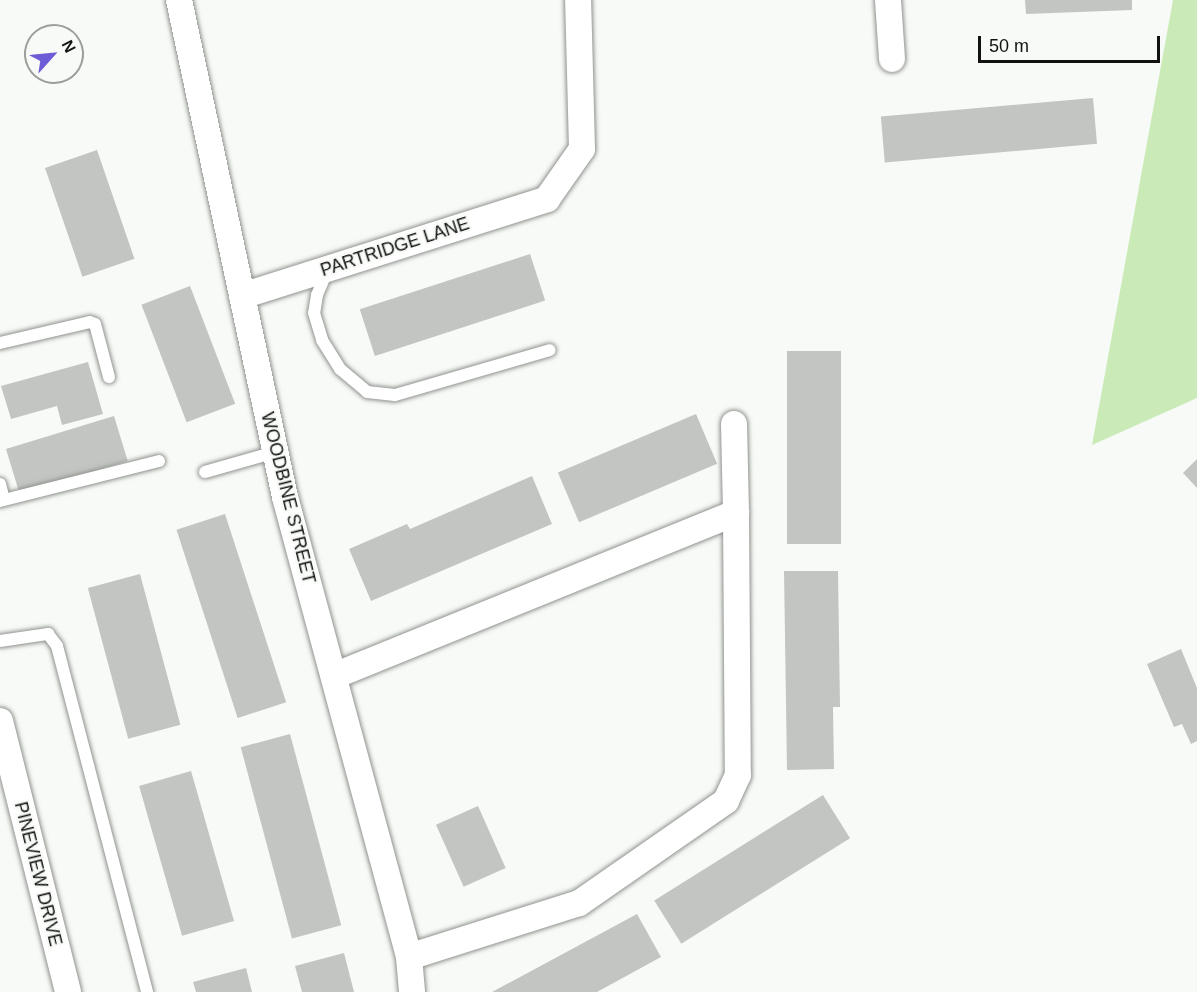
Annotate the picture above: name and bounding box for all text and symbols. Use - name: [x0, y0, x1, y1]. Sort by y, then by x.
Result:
- north arrow: [24, 24, 84, 84]
- scale bar: [981, 24, 1162, 62]
- text: 50 m: [989, 36, 1029, 56]
- text: N: [59, 37, 79, 56]
- street label: PARTRIDGE LANE: [318, 213, 472, 281]
- street label: WOODBINE STREET: [256, 410, 320, 586]
- street label: PINEVIEW DRIVE: [10, 800, 66, 948]

